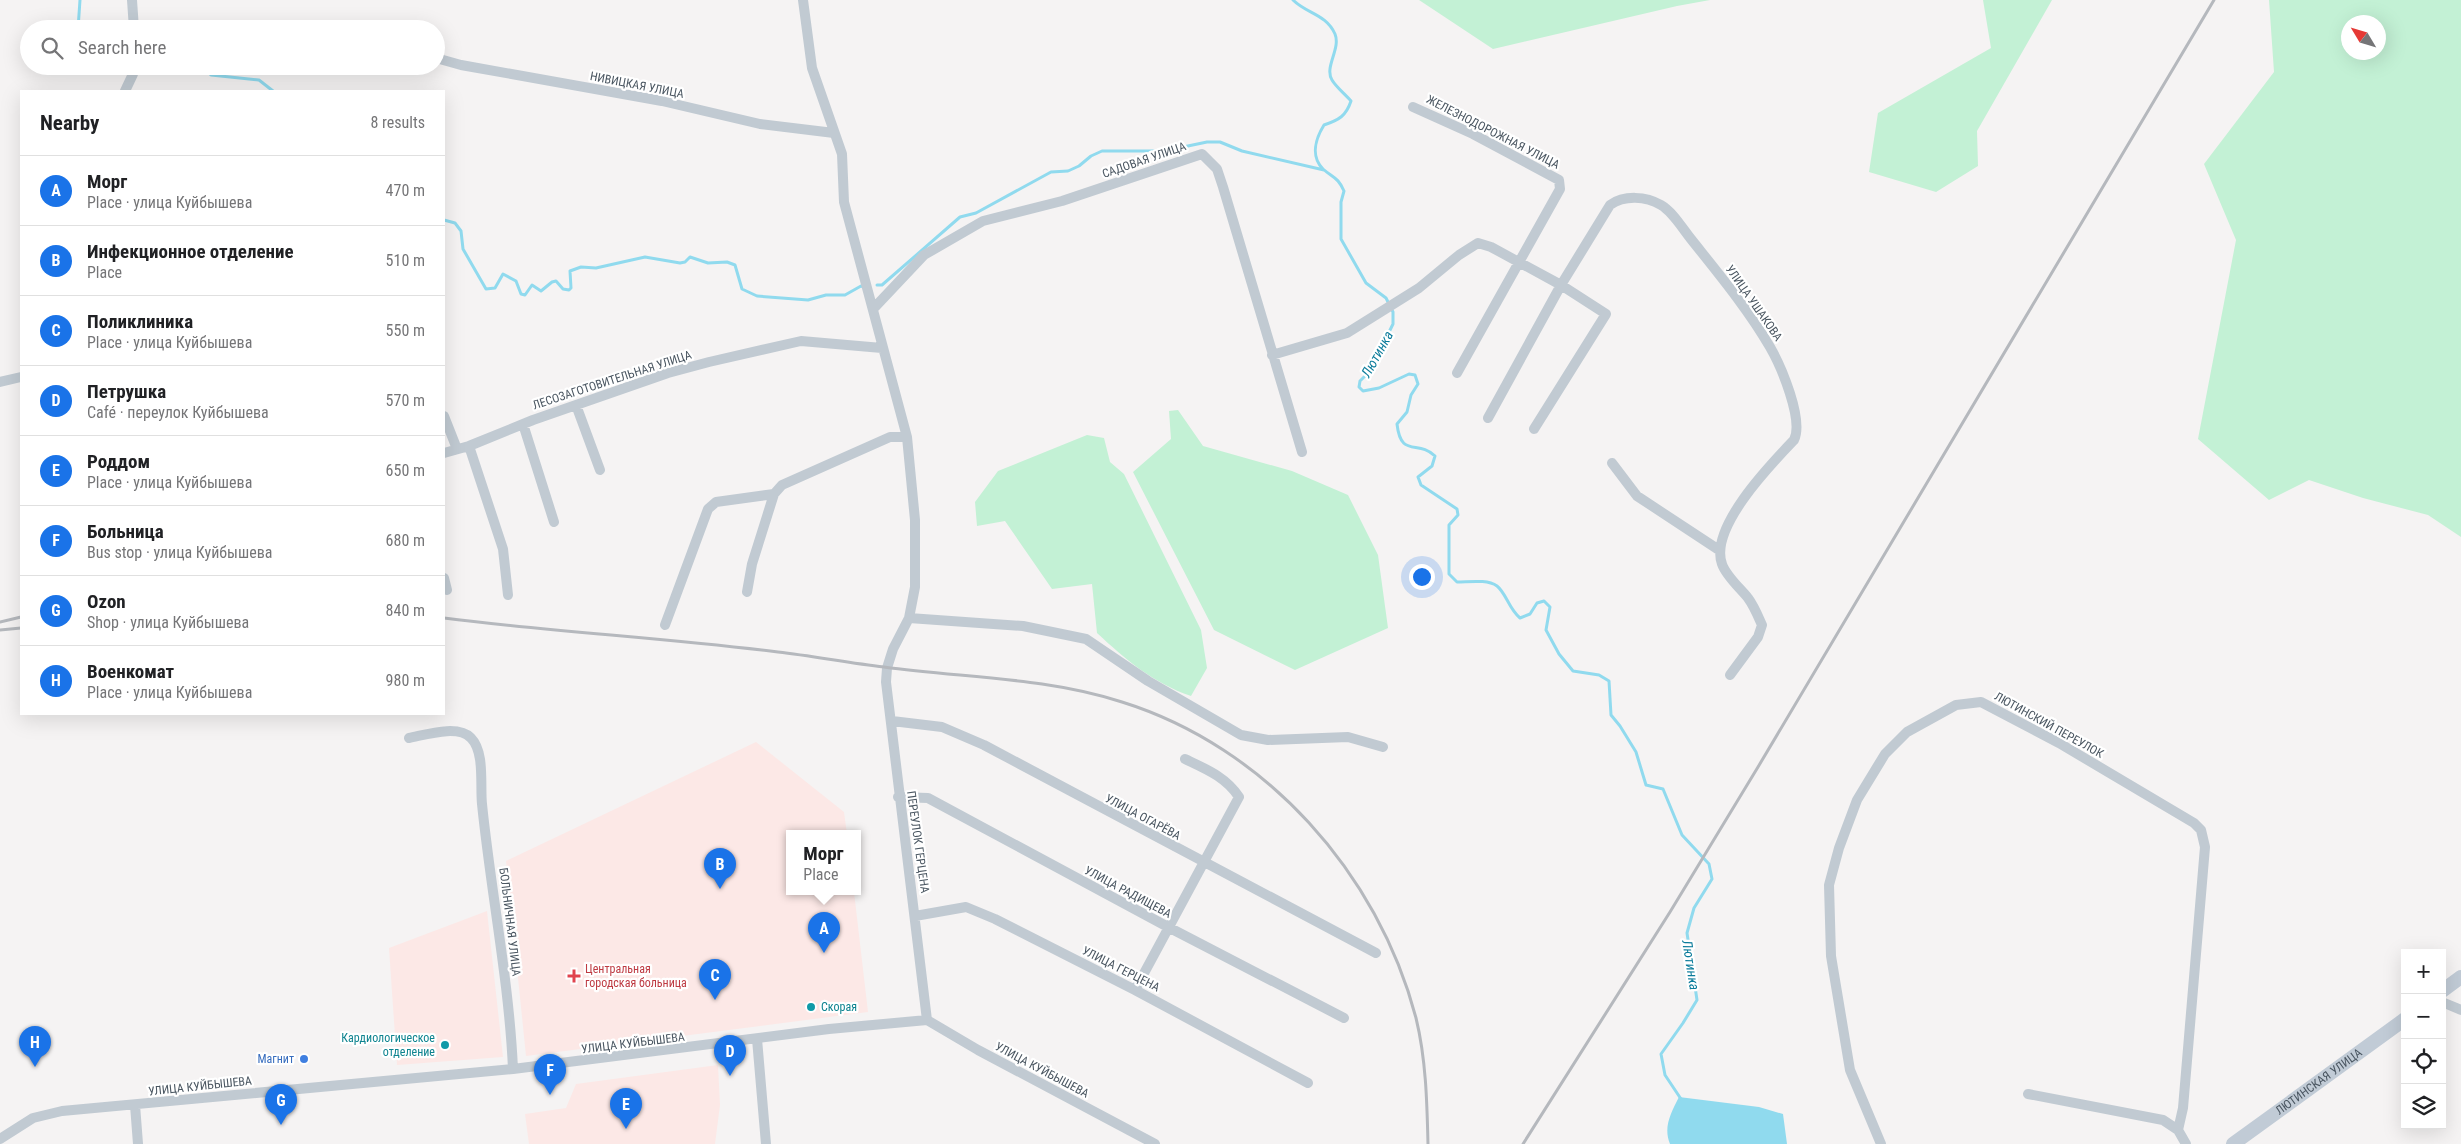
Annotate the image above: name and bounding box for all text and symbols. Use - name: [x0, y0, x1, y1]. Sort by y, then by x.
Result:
- north arrow: [2341, 15, 2386, 60]
- search box: [20, 20, 445, 75]
- icon: search: [38, 34, 66, 62]
- text: Search here: [78, 36, 166, 59]
- street label: НИВИЦКАЯ УЛИЦА: [589, 69, 685, 101]
- street label: ЖЕЛЕЗНОДОРОЖНАЯ УЛИЦА: [1424, 92, 1562, 172]
- text: Nearby: [40, 111, 99, 135]
- text: 8 results: [370, 113, 425, 132]
- street label: САДОВАЯ УЛИЦА: [1100, 139, 1188, 181]
- text: Морг: [87, 170, 127, 193]
- text: A: [51, 181, 61, 200]
- text: 470 m: [386, 181, 425, 200]
- text: Place · улица Куйбышева: [87, 193, 252, 212]
- text: Инфекционное отделение: [87, 240, 294, 263]
- text: B: [52, 251, 60, 270]
- text: 510 m: [386, 251, 425, 270]
- street label: УЛИЦА УШАКОВА: [1723, 262, 1785, 344]
- text: Place: [87, 263, 122, 282]
- text: Поликлиника: [87, 310, 193, 333]
- text: C: [51, 321, 61, 340]
- text: 550 m: [386, 321, 425, 340]
- water label: Лютинка: [1357, 328, 1396, 381]
- text: Place · улица Куйбышева: [87, 333, 252, 352]
- street label: ЛЕСОЗАГОТОВИТЕЛЬНАЯ УЛИЦА: [531, 348, 693, 412]
- text: Петрушка: [87, 380, 166, 403]
- text: D: [51, 391, 61, 410]
- text: 570 m: [386, 391, 425, 410]
- text: Café · переулок Куйбышева: [87, 403, 269, 422]
- text: Роддом: [87, 450, 150, 473]
- text: E: [52, 461, 60, 480]
- text: 650 m: [386, 461, 425, 480]
- text: Place · улица Куйбышева: [87, 473, 252, 492]
- text: Больница: [87, 520, 164, 543]
- text: F: [52, 531, 60, 550]
- text: 680 m: [386, 531, 425, 550]
- text: Bus stop · улица Куйбышева: [87, 543, 272, 562]
- your location: [1409, 564, 1435, 590]
- text: Ozon: [87, 590, 126, 613]
- text: G: [51, 601, 61, 620]
- text: 840 m: [386, 601, 425, 620]
- text: Shop · улица Куйбышева: [87, 613, 249, 632]
- text: Военкомат: [87, 660, 174, 683]
- text: H: [51, 671, 61, 690]
- text: 980 m: [386, 671, 425, 690]
- text: Place · улица Куйбышева: [87, 683, 252, 702]
- street label: ЛЮТИНСКИЙ ПЕРЕУЛОК: [1992, 688, 2107, 761]
- street label: ПЕРЕУЛОК ГЕРЦЕНА: [904, 790, 932, 894]
- street label: УЛИЦА ОГАРЁВА: [1103, 790, 1184, 843]
- popup: [786, 830, 861, 895]
- text: Морг: [803, 842, 844, 865]
- pin: B: [704, 848, 736, 889]
- street label: УЛИЦА РАДИЩЕВА: [1082, 863, 1174, 921]
- text: Place: [803, 865, 838, 884]
- street label: БОЛЬНИЧНАЯ УЛИЦА: [496, 867, 524, 977]
- pin: A: [808, 912, 840, 953]
- water label: Лютинка: [1679, 938, 1703, 991]
- street label: УЛИЦА ГЕРЦЕНА: [1080, 943, 1162, 995]
- map controls: [2401, 949, 2446, 1129]
- button: +: [2401, 949, 2446, 994]
- pin: C: [699, 959, 731, 1000]
- place label: Центральная городская больница: [585, 962, 687, 990]
- marker: Центральная городская больница: [567, 969, 581, 983]
- button: −: [2401, 994, 2446, 1039]
- place label: Скорая: [821, 1000, 857, 1014]
- marker: Скорая: [805, 1001, 817, 1013]
- pin: H: [19, 1026, 51, 1067]
- street label: УЛИЦА КУЙБЫШЕВА: [580, 1029, 686, 1056]
- place label: Кардиологическое отделение: [341, 1031, 435, 1059]
- pin: D: [714, 1035, 746, 1076]
- street label: УЛИЦА КУЙБЫШЕВА: [993, 1038, 1092, 1101]
- marker: Кардиологическое отделение: [439, 1039, 451, 1051]
- button: locate: [2401, 1039, 2446, 1084]
- street label: ЛЮТИНСКАЯ УЛИЦА: [2273, 1046, 2365, 1118]
- place label: Магнит: [257, 1052, 294, 1066]
- marker: Магнит: [298, 1053, 310, 1065]
- pin: F: [534, 1054, 566, 1095]
- street label: УЛИЦА КУЙБЫШЕВА: [147, 1073, 253, 1098]
- pin: G: [265, 1084, 297, 1125]
- button: layers: [2401, 1084, 2446, 1129]
- pin: E: [610, 1088, 642, 1129]

